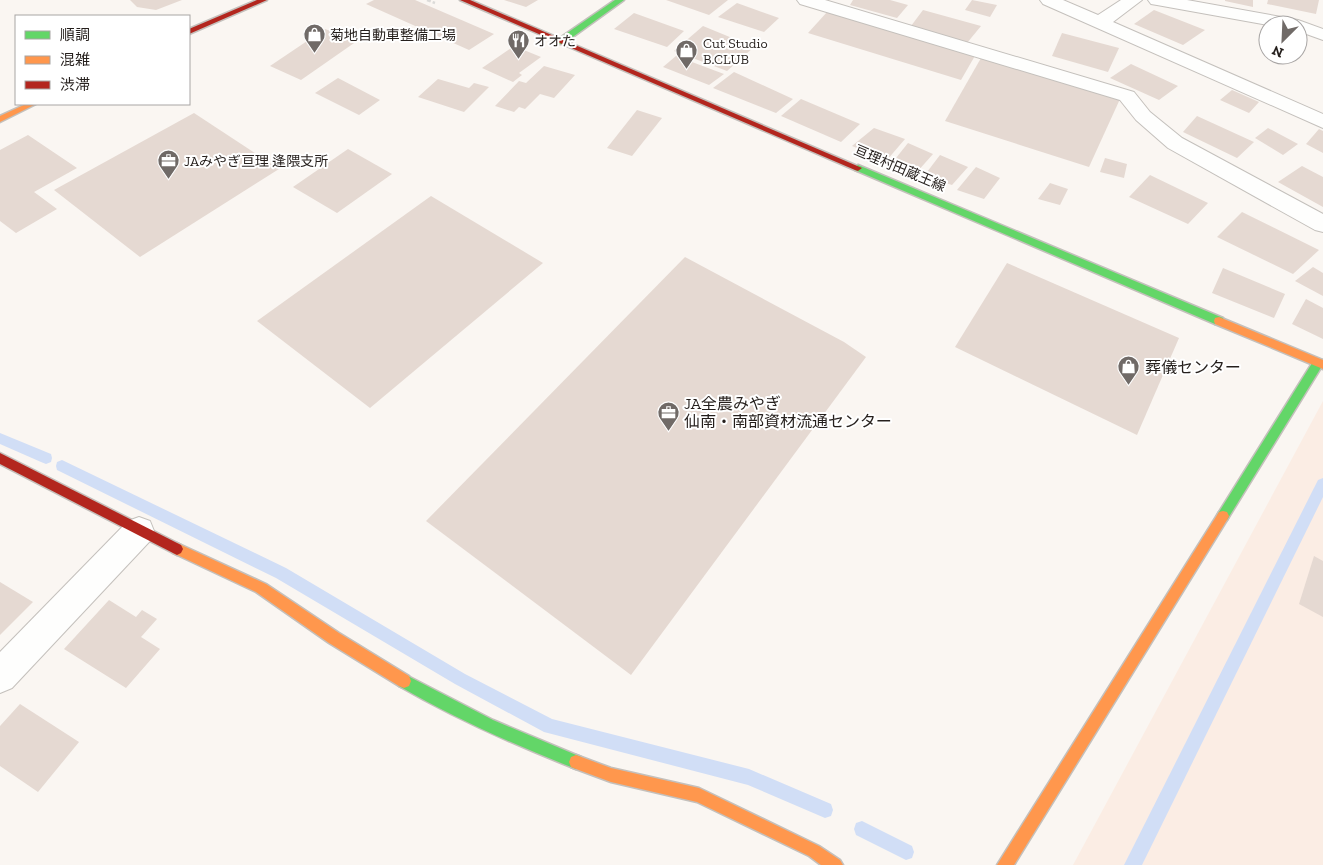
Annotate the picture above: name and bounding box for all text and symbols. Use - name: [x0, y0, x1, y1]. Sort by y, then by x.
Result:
- legend: [15, 15, 190, 105]
- north arrow: [1258, 15, 1308, 65]
- shop icon: 菊地自動車整備工場: [302, 23, 326, 54]
- text: 順調: [60, 26, 90, 44]
- place label: 菊地自動車整備工場: [330, 27, 456, 44]
- restaurant icon: オオた: [506, 29, 530, 60]
- place label: オオた: [534, 33, 576, 50]
- place label: Cut Studio B.CLUB: [703, 35, 768, 68]
- shop icon: Cut Studio B.CLUB: [675, 39, 699, 70]
- text: N: [1269, 41, 1286, 61]
- text: 混雑: [60, 51, 90, 69]
- text: 渋滞: [60, 76, 90, 94]
- street label: 亘理村田蔵王線: [851, 141, 948, 195]
- office icon: JAみやぎ亘理 逢隈支所: [156, 149, 180, 180]
- place label: JAみやぎ亘理 逢隈支所: [184, 153, 328, 170]
- shop icon: 葬儀センター: [1117, 355, 1141, 386]
- place label: 葬儀センター: [1145, 358, 1241, 377]
- place label: JA全農みやぎ 仙南・南部資材流通センター: [684, 394, 892, 431]
- office icon: JA全農みやぎ 仙南・南部資材流通センター: [656, 400, 680, 431]

